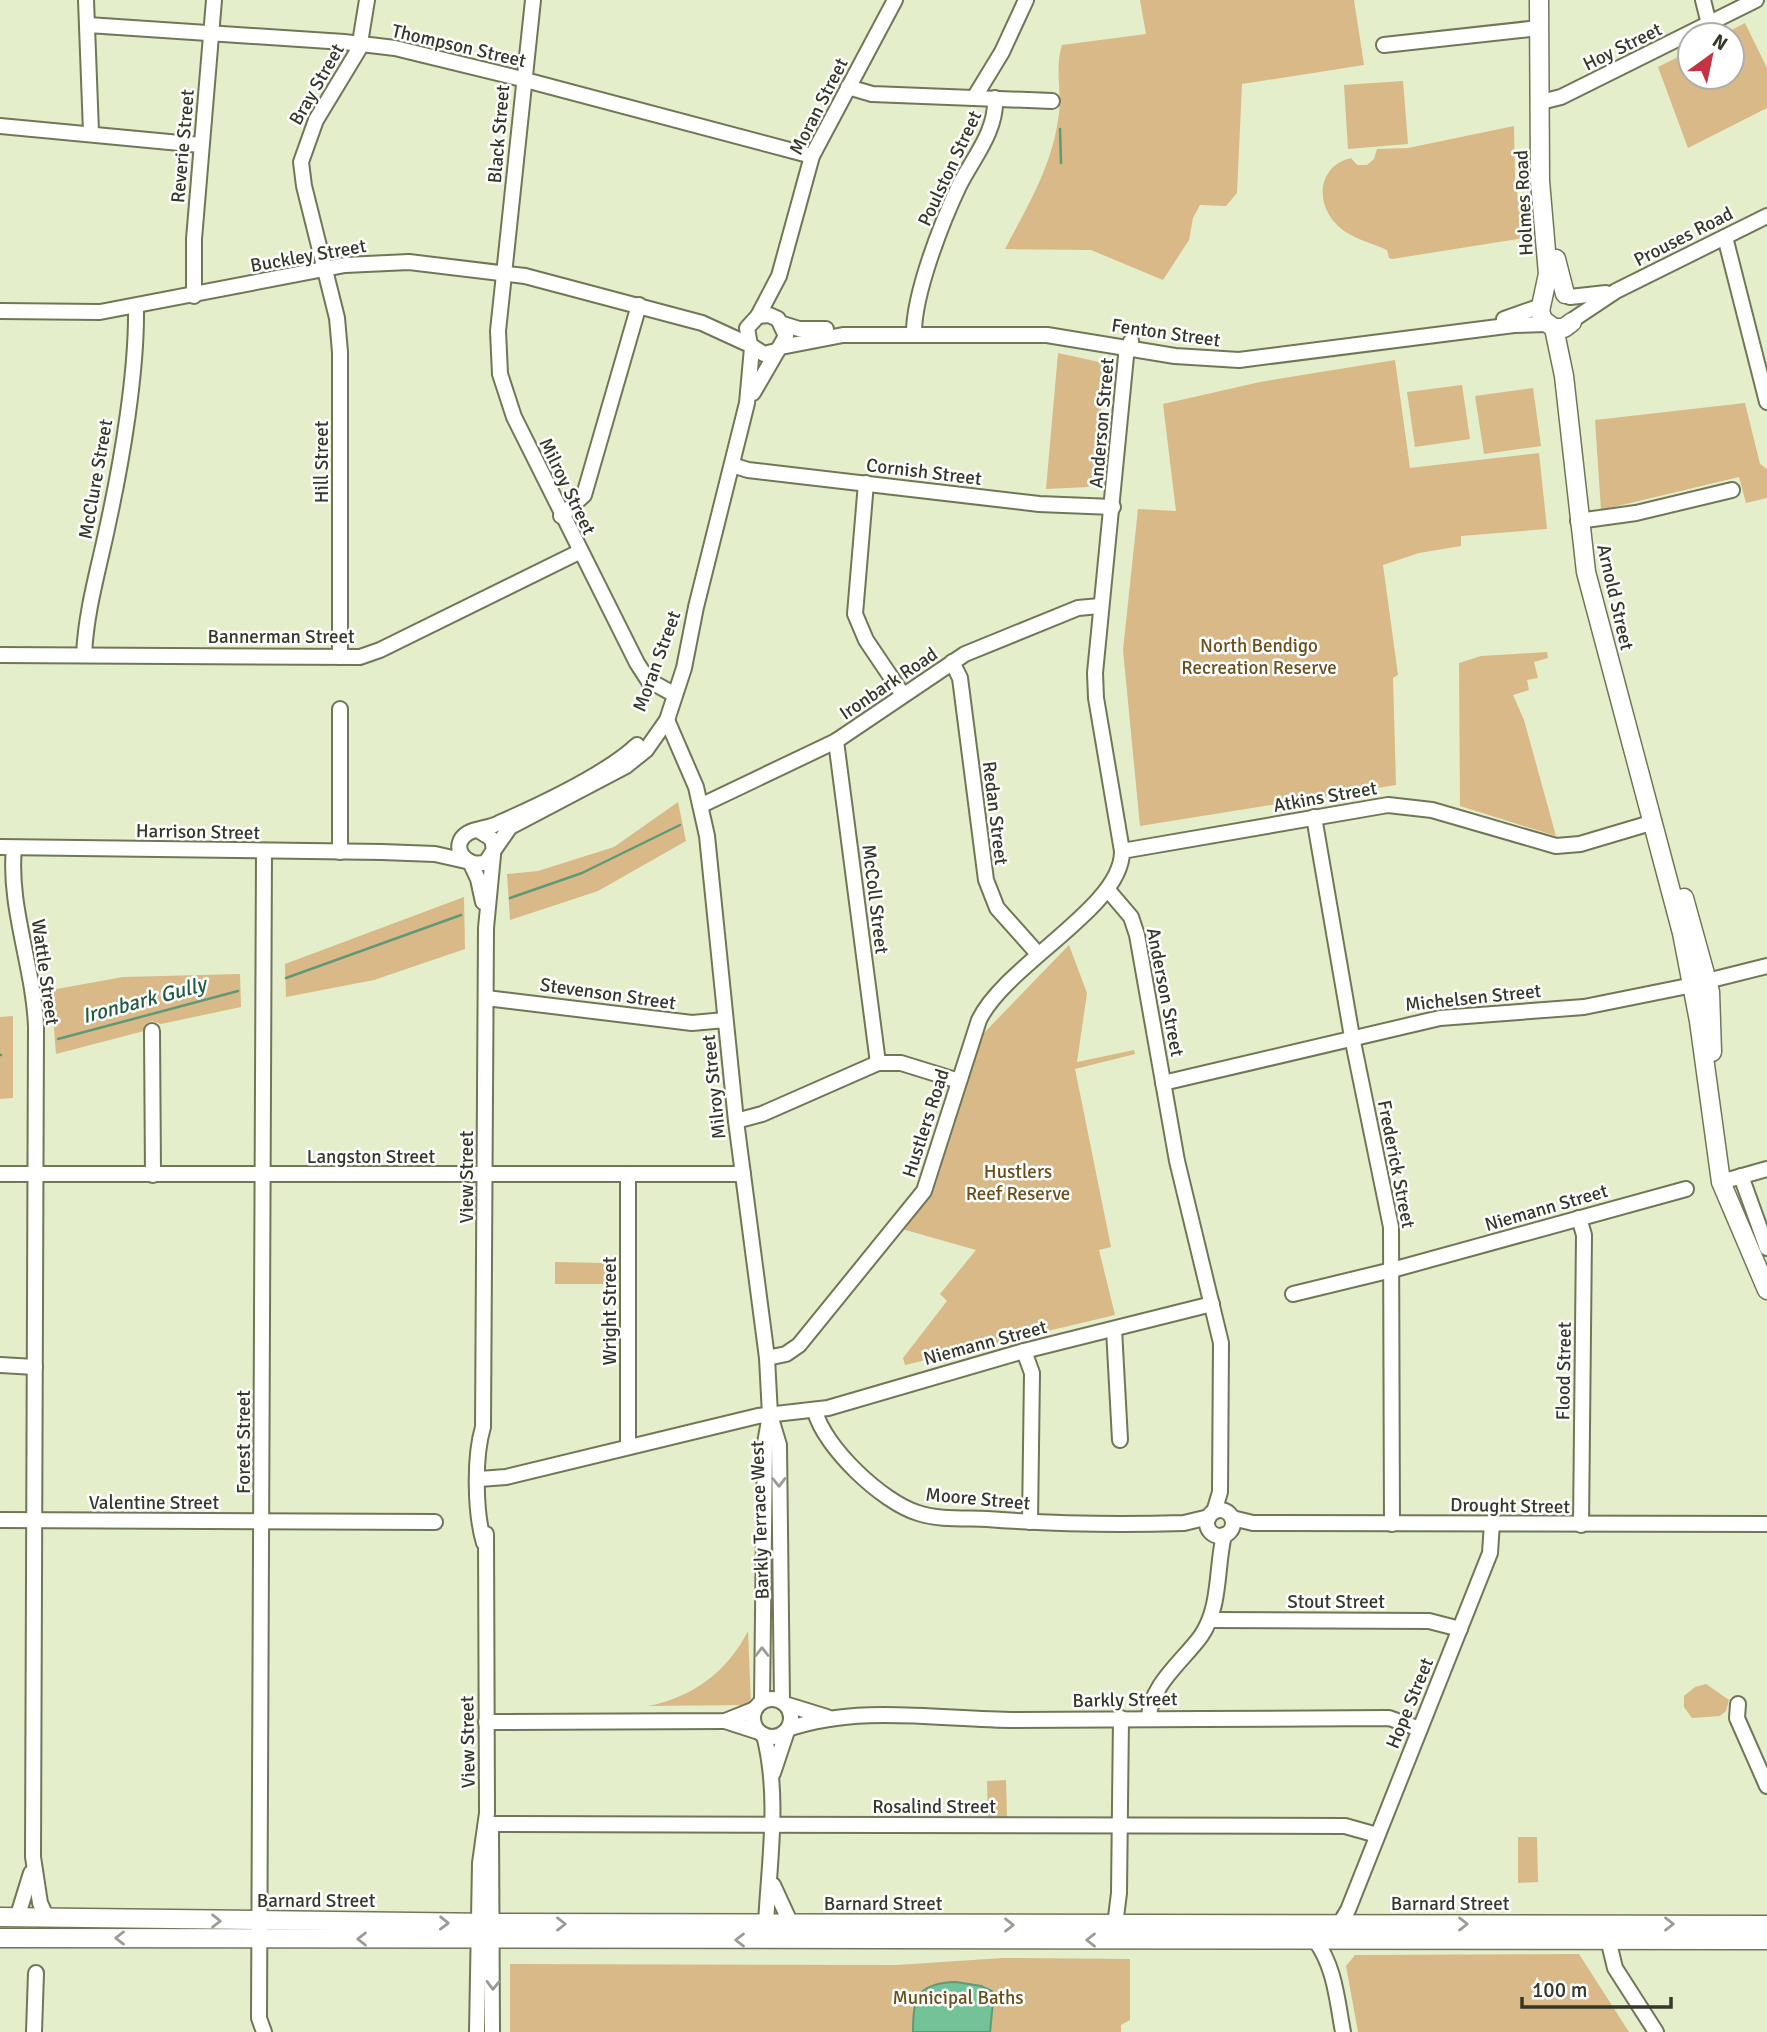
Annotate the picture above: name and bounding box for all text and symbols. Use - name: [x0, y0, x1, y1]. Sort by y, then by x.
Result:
- street label: Hoy Street: [1579, 17, 1666, 76]
- street label: Thompson Street: [389, 19, 529, 73]
- north arrow: [1676, 21, 1746, 91]
- text: N: [1708, 29, 1732, 56]
- street label: Bray Street: [284, 39, 350, 129]
- street label: Moran Street: [784, 54, 854, 159]
- street label: Black Street: [483, 83, 515, 184]
- street label: Reverie Street: [166, 88, 200, 204]
- street label: Poulston Street: [913, 106, 987, 230]
- street label: Holmes Road: [1509, 149, 1539, 257]
- street label: Prouses Road: [1630, 202, 1737, 272]
- street label: Buckley Street: [248, 234, 368, 278]
- street label: Fenton Street: [1110, 313, 1222, 353]
- street label: Anderson Street: [1084, 357, 1120, 489]
- street label: McClure Street: [74, 417, 118, 541]
- street label: Hill Street: [310, 420, 334, 503]
- street label: Milroy Street: [533, 434, 601, 539]
- street label: Cornish Street: [865, 453, 983, 491]
- street label: Arnold Street: [1591, 542, 1639, 653]
- street label: Moran Street: [628, 607, 686, 715]
- street label: Bannerman Street: [207, 625, 355, 649]
- park label: North Bendigo Recreation Reserve: [1181, 634, 1337, 680]
- street label: Ironbark Road: [835, 642, 942, 726]
- street label: Redan Street: [977, 760, 1013, 867]
- street label: Atkins Street: [1271, 776, 1379, 818]
- street label: Harrison Street: [136, 819, 261, 845]
- street label: McColl Street: [856, 843, 894, 956]
- street label: Wattle Street: [26, 918, 64, 1027]
- street label: Anderson Street: [1141, 926, 1189, 1059]
- water label: Ironbark Gully: [79, 970, 212, 1029]
- street label: Stevenson Street: [538, 973, 678, 1015]
- street label: Michelsen Street: [1404, 979, 1543, 1017]
- street label: Milroy Street: [697, 1033, 731, 1140]
- street label: Hustlers Road: [897, 1066, 955, 1181]
- street label: Frederick Street: [1372, 1098, 1420, 1231]
- street label: View Street: [455, 1130, 479, 1223]
- street label: Langston Street: [307, 1145, 436, 1169]
- park label: Hustlers Reef Reserve: [966, 1160, 1070, 1206]
- street label: Niemann Street: [1482, 1179, 1611, 1237]
- street label: Wright Street: [598, 1256, 622, 1366]
- street label: Niemann Street: [921, 1315, 1050, 1371]
- street label: Flood Street: [1551, 1321, 1577, 1421]
- street label: Forest Street: [232, 1390, 256, 1494]
- street label: Barkly Terrace West: [745, 1440, 775, 1600]
- one-way arrow: [772, 1477, 787, 1488]
- street label: Moore Street: [925, 1482, 1032, 1516]
- street label: Valentine Street: [89, 1491, 220, 1515]
- street label: Drought Street: [1450, 1493, 1570, 1519]
- street label: Stout Street: [1287, 1590, 1385, 1614]
- one-way arrow: [754, 1646, 770, 1657]
- street label: Hope Street: [1381, 1654, 1439, 1752]
- street label: Barkly Street: [1072, 1687, 1178, 1713]
- street label: View Street: [455, 1695, 481, 1789]
- street label: Rosalind Street: [872, 1795, 996, 1819]
- street label: Barnard Street: [257, 1889, 376, 1913]
- street label: Barnard Street: [824, 1892, 943, 1916]
- street label: Barnard Street: [1391, 1892, 1510, 1916]
- one-way arrow: [211, 1913, 222, 1929]
- one-way arrow: [439, 1915, 449, 1931]
- one-way arrow: [556, 1916, 567, 1932]
- one-way arrow: [1458, 1916, 1469, 1932]
- one-way arrow: [1004, 1917, 1015, 1933]
- one-way arrow: [1664, 1917, 1675, 1932]
- one-way arrow: [114, 1930, 124, 1946]
- one-way arrow: [356, 1931, 366, 1947]
- one-way arrow: [734, 1932, 745, 1947]
- one-way arrow: [1085, 1932, 1096, 1948]
- scale bar: [1522, 1966, 1671, 2010]
- text: 100 m: [1532, 1977, 1587, 2003]
- one-way arrow: [485, 1980, 500, 1991]
- park label: Municipal Baths: [892, 1986, 1024, 2010]

